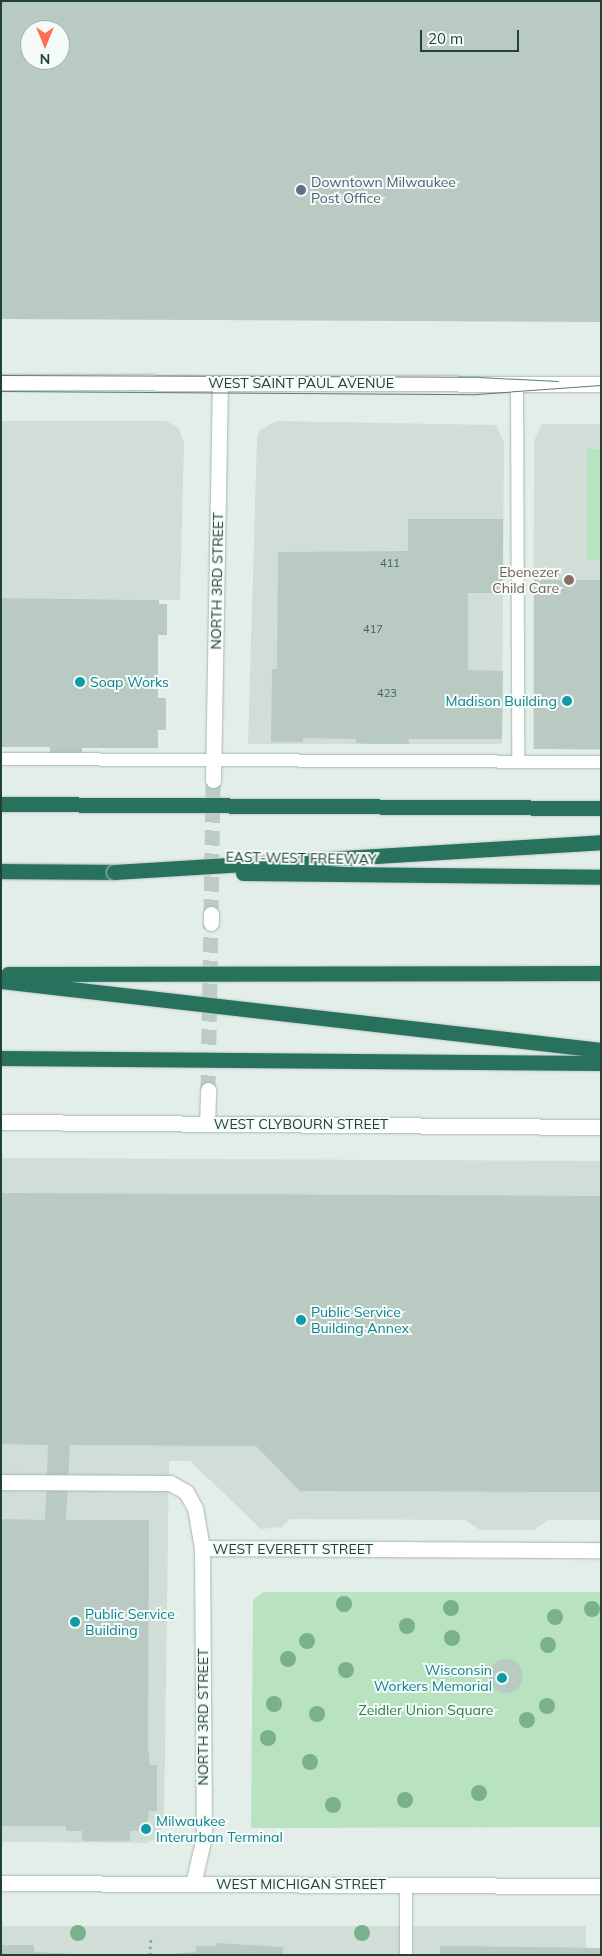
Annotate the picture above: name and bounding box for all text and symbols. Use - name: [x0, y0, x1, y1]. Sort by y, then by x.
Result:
- north arrow: [20, 20, 70, 70]
- scale bar: [422, 20, 521, 52]
- text: 20 m: [428, 29, 463, 48]
- text: N: [40, 50, 50, 68]
- place label: Downtown Milwaukee Post Office: [311, 174, 456, 206]
- marker: Downtown Milwaukee Post Office: [295, 184, 307, 196]
- street label: WEST SAINT PAUL AVENUE: [208, 375, 394, 391]
- street label: NORTH 3RD STREET: [207, 512, 227, 650]
- house number: 411: [380, 556, 400, 570]
- place label: Ebenezer Child Care: [492, 564, 559, 596]
- marker: Ebenezer Child Care: [563, 574, 575, 586]
- house number: 417: [363, 622, 383, 636]
- place label: Soap Works: [90, 674, 169, 690]
- marker: Soap Works: [74, 676, 86, 688]
- house number: 423: [377, 686, 397, 700]
- place label: Madison Building: [445, 693, 557, 709]
- marker: Madison Building: [561, 695, 573, 707]
- street label: EAST-WEST FREEWAY: [225, 848, 377, 868]
- street label: WEST CLYBOURN STREET: [214, 1116, 388, 1132]
- place label: Public Service Building Annex: [311, 1304, 409, 1336]
- marker: Public Service Building Annex: [295, 1314, 307, 1326]
- street label: WEST EVERETT STREET: [213, 1541, 373, 1557]
- place label: Public Service Building: [85, 1606, 175, 1638]
- marker: Public Service Building: [69, 1616, 81, 1628]
- street label: NORTH 3RD STREET: [195, 1648, 211, 1786]
- place label: Wisconsin Workers Memorial: [374, 1662, 492, 1694]
- marker: Wisconsin Workers Memorial: [496, 1672, 508, 1684]
- park label: Zeidler Union Square: [359, 1702, 493, 1718]
- place label: Milwaukee Interurban Terminal: [156, 1813, 283, 1845]
- marker: Milwaukee Interurban Terminal: [140, 1823, 152, 1835]
- street label: WEST MICHIGAN STREET: [216, 1876, 386, 1892]

